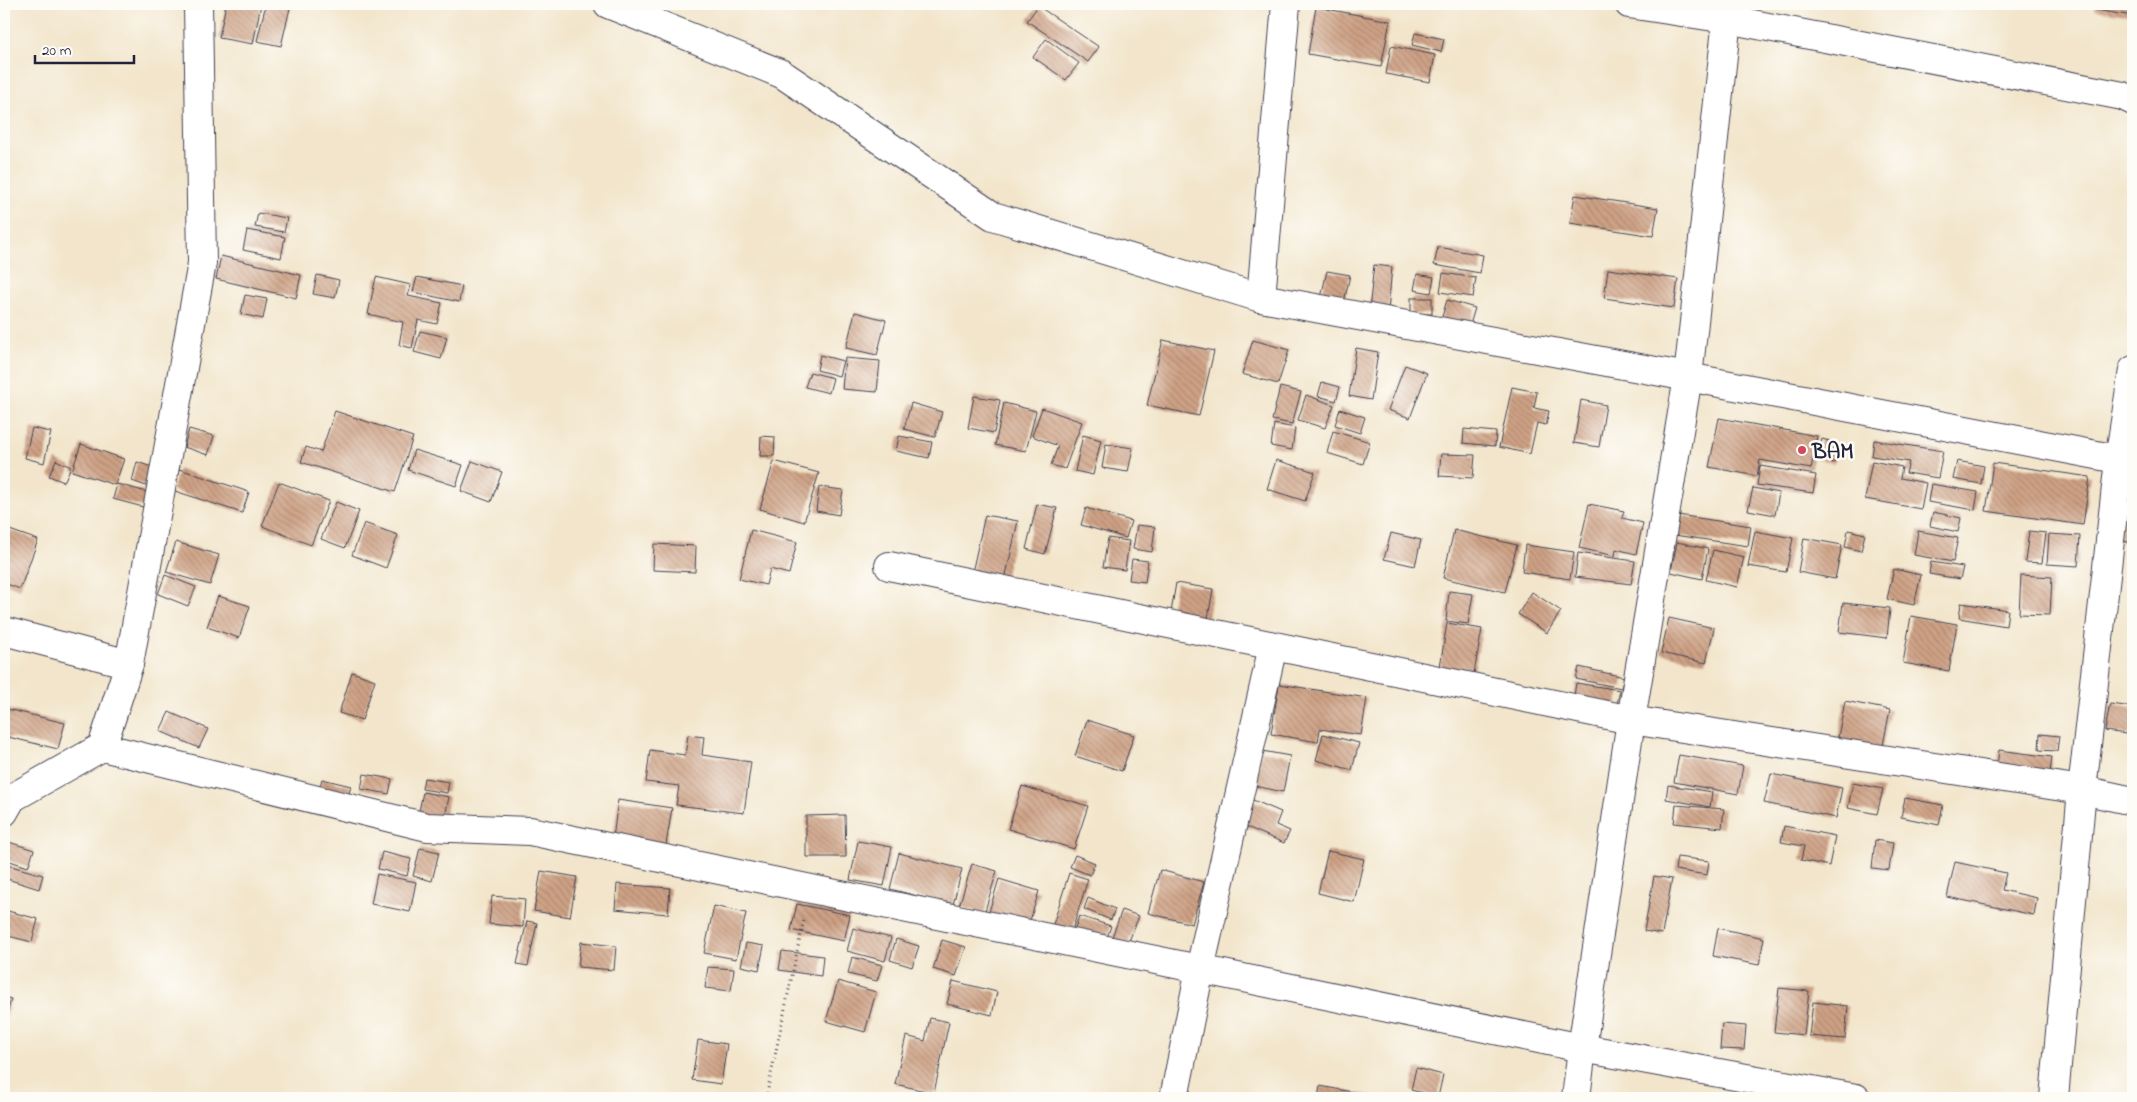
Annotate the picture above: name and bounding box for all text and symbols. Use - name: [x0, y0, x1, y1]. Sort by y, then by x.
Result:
- scale bar: [35, 32, 134, 64]
- text: 20 m: [42, 40, 72, 62]
- place label: BAM: [1811, 437, 1854, 469]
- marker: BAM: [1796, 444, 1808, 456]

